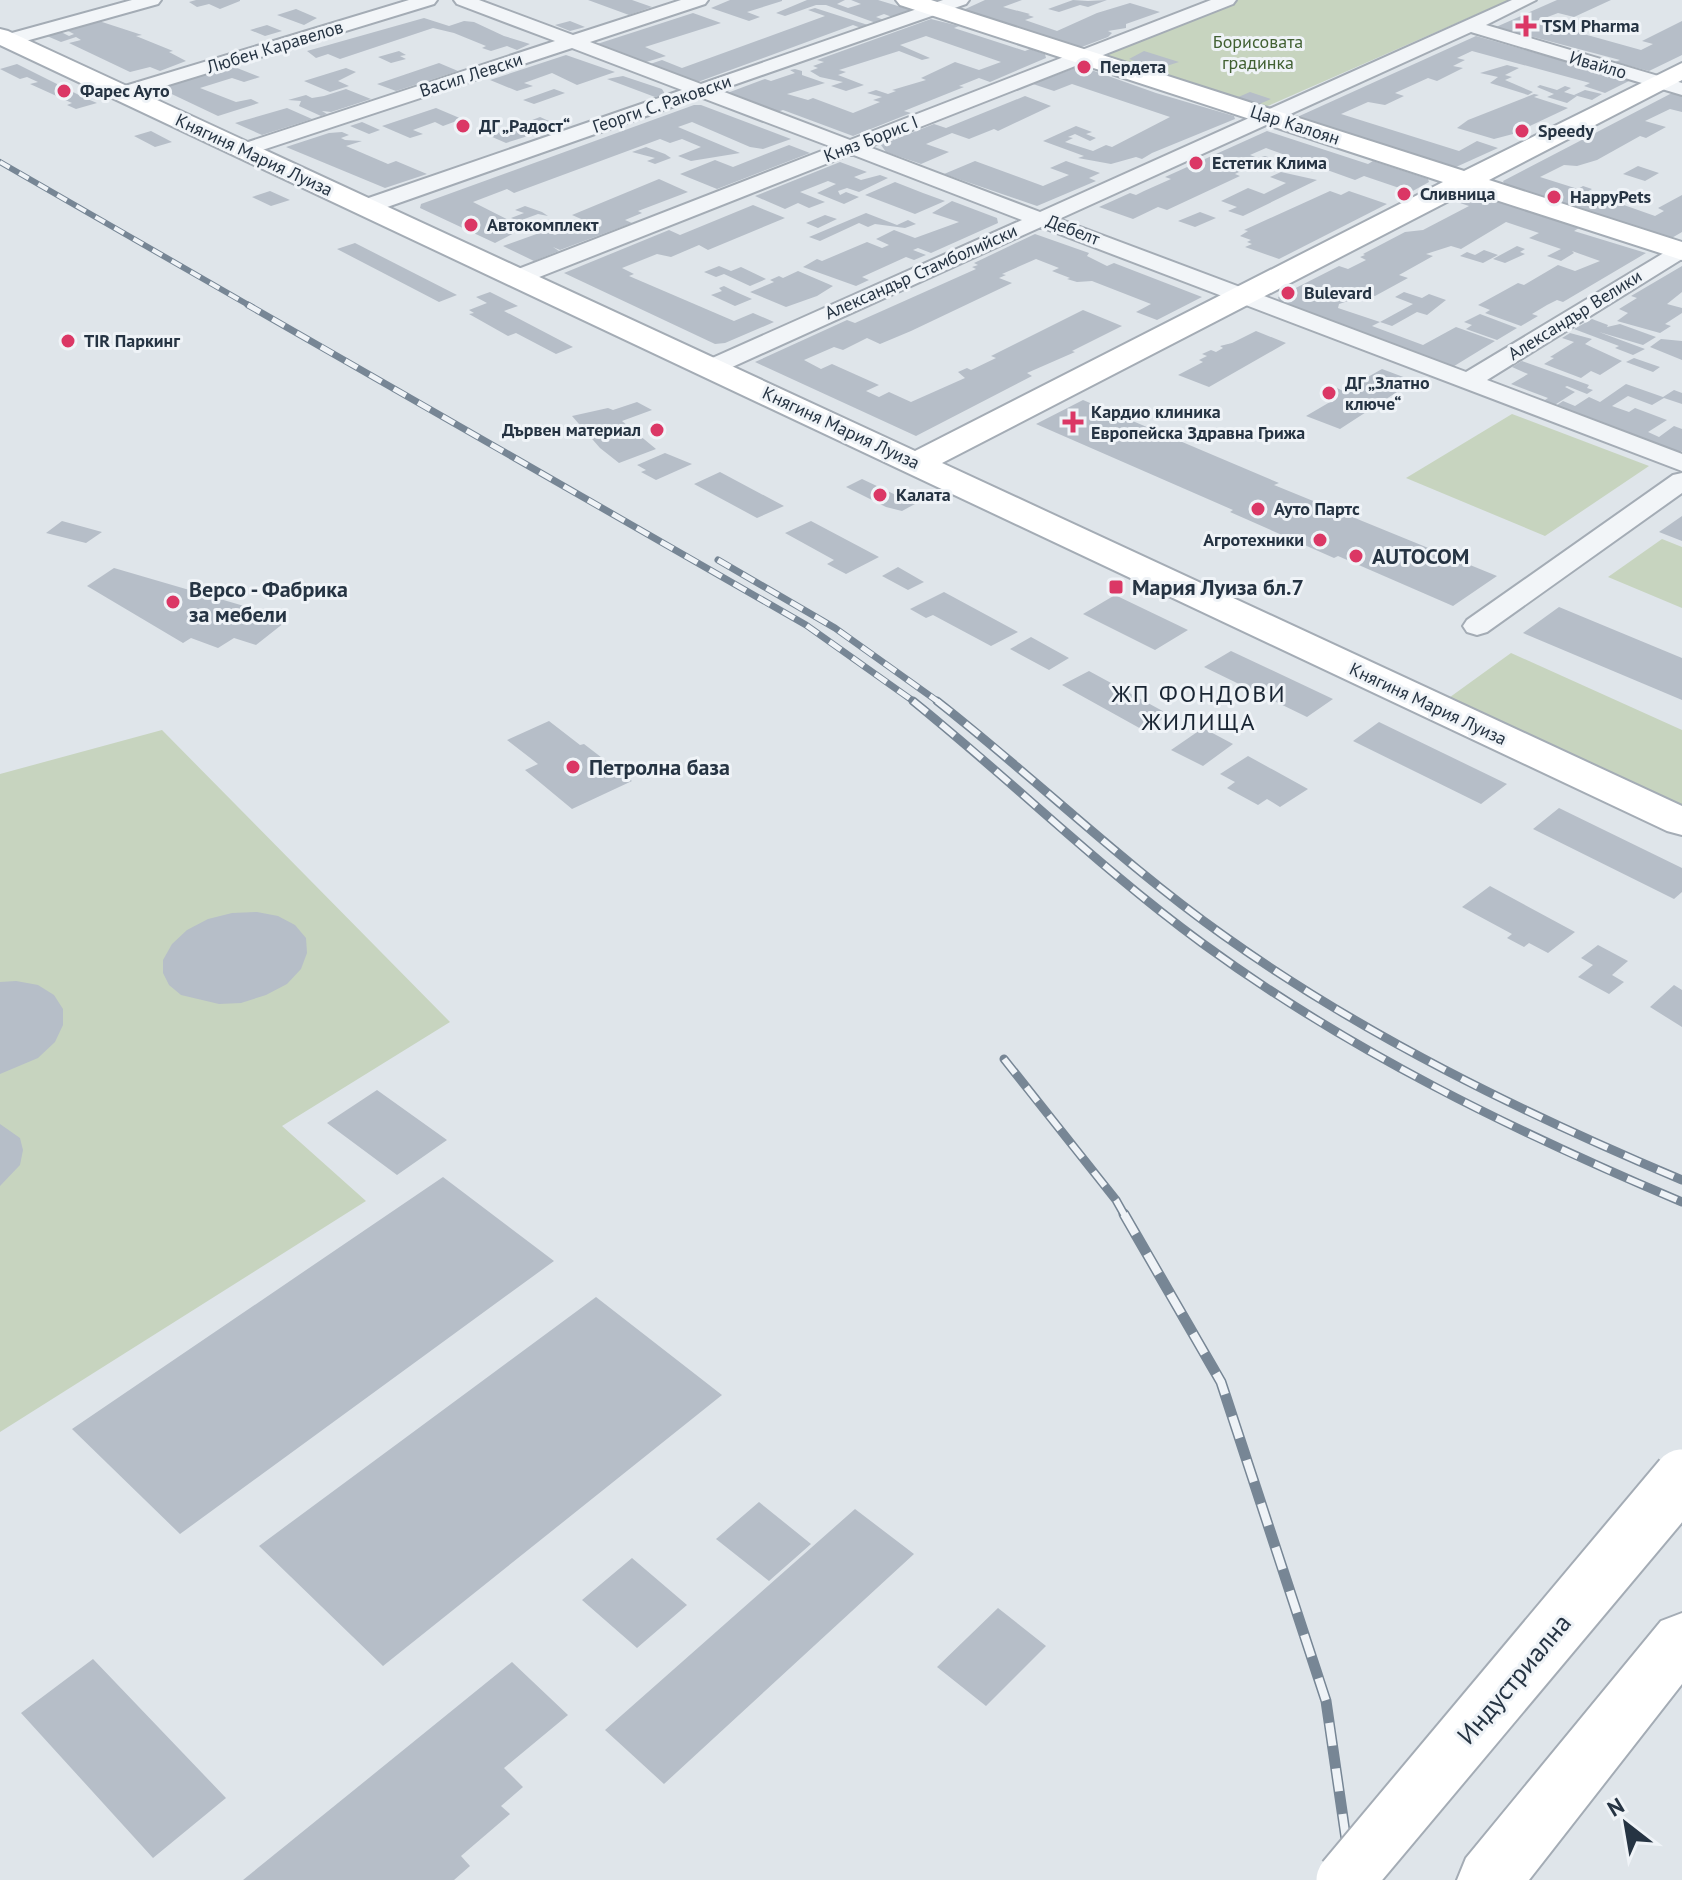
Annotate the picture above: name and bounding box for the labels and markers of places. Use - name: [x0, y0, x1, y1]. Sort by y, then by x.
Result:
- place label: TSM Pharma: [1542, 14, 1640, 37]
- marker: TSM Pharma: [1517, 17, 1535, 35]
- place label: Пердета: [1100, 55, 1166, 78]
- marker: Пердета: [1075, 58, 1093, 76]
- place label: Фарес Ауто: [80, 79, 170, 102]
- marker: Фарес Ауто: [55, 82, 73, 100]
- place label: ДГ „Радост“: [479, 114, 570, 137]
- marker: ДГ „Радост“: [454, 117, 472, 135]
- place label: Speedy: [1538, 119, 1594, 142]
- marker: Speedy: [1513, 122, 1531, 140]
- place label: Естетик Клима: [1212, 151, 1327, 174]
- marker: Естетик Клима: [1187, 154, 1205, 172]
- place label: Сливница: [1420, 182, 1495, 205]
- marker: Сливница: [1395, 185, 1413, 203]
- place label: HappyPets: [1570, 185, 1652, 208]
- marker: HappyPets: [1545, 188, 1563, 206]
- place label: Автокомплект: [487, 213, 599, 236]
- marker: Автокомплект: [462, 216, 480, 234]
- place label: Bulevard: [1304, 281, 1372, 304]
- marker: Bulevard: [1279, 284, 1297, 302]
- place label: TIR Паркинг: [84, 329, 180, 352]
- marker: TIR Паркинг: [59, 332, 77, 350]
- place label: ДГ „Златно ключе“: [1345, 371, 1430, 415]
- marker: ДГ „Златно ключе“: [1320, 384, 1338, 402]
- place label: Кардио клиника Европейска Здравна Грижа: [1091, 400, 1305, 444]
- marker: Кардио клиника Европейска Здравна Грижа: [1062, 411, 1084, 433]
- place label: Дървен материал: [502, 418, 641, 441]
- marker: Дървен материал: [648, 421, 666, 439]
- place label: Калата: [896, 483, 951, 506]
- marker: Калата: [871, 486, 889, 504]
- place label: Ауто Партс: [1274, 497, 1360, 520]
- marker: Ауто Партс: [1249, 500, 1267, 518]
- place label: Агротехники: [1203, 528, 1304, 551]
- marker: Агротехники: [1311, 531, 1329, 549]
- place label: AUTOCOM: [1372, 542, 1469, 570]
- marker: AUTOCOM: [1347, 547, 1365, 565]
- place label: Мария Луиза бл.7: [1132, 573, 1304, 601]
- place label: Версо - Фабрика за мебели: [189, 575, 348, 628]
- marker: Мария Луиза бл.7: [1107, 578, 1125, 596]
- marker: Версо - Фабрика за мебели: [164, 593, 182, 611]
- place label: Петролна база: [589, 753, 730, 781]
- marker: Петролна база: [564, 758, 582, 776]

